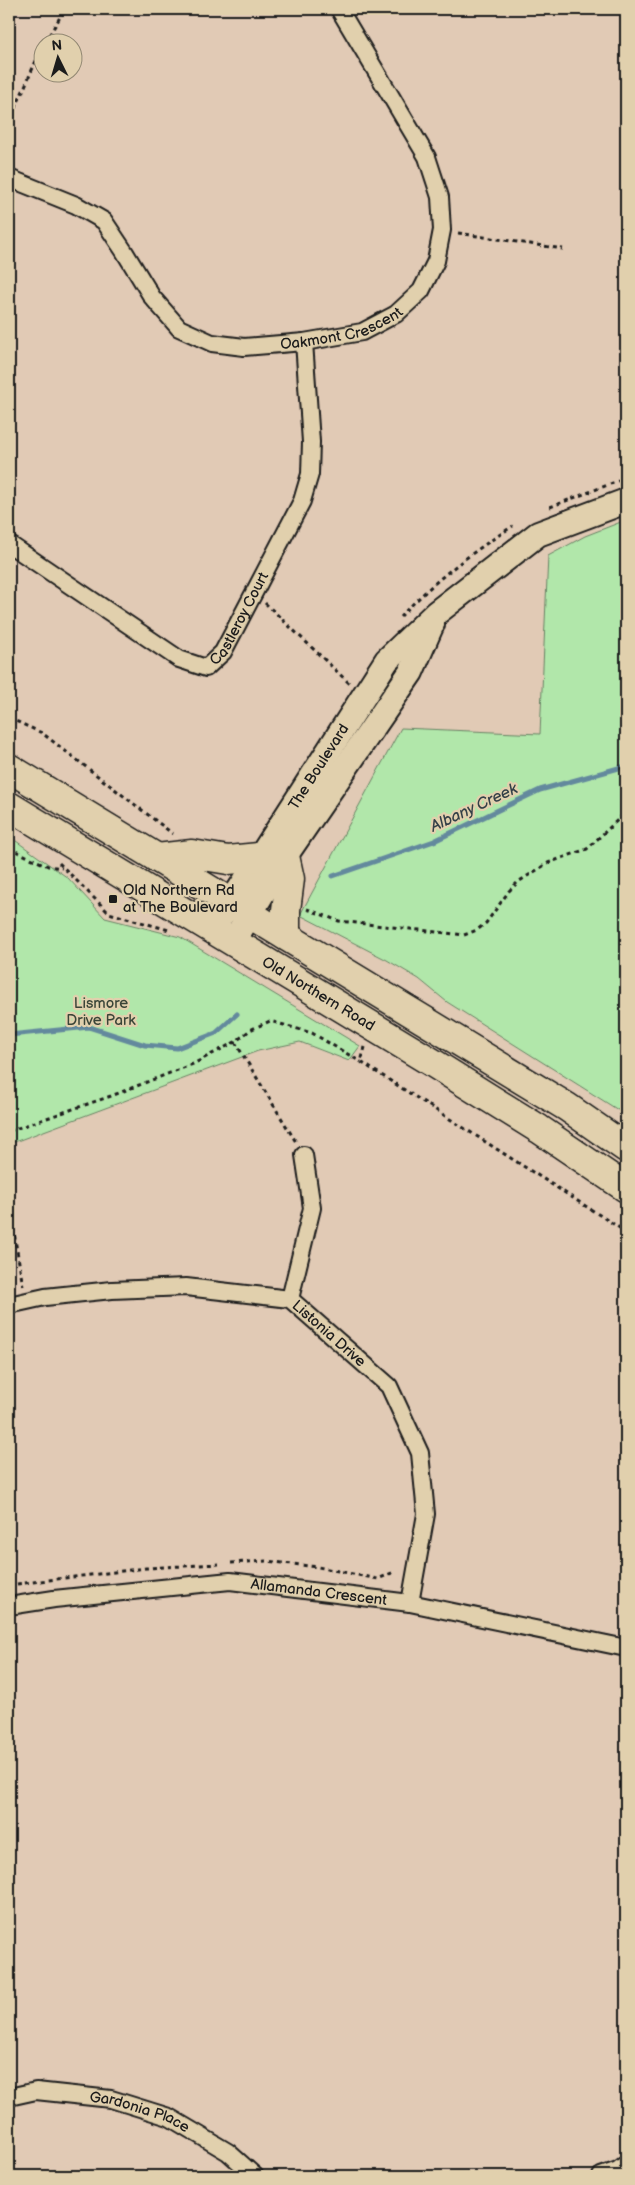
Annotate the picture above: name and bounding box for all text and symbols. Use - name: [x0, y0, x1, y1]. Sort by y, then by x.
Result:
- north arrow: [32, 32, 82, 82]
- text: N: [51, 37, 63, 54]
- street label: Oakmont Crescent: [279, 303, 407, 353]
- street label: Castleroy Court: [205, 568, 273, 669]
- street label: The Boulevard: [284, 720, 353, 813]
- water label: Albany Creek: [426, 779, 522, 837]
- place label: Old Northern Rd at The Boulevard: [123, 881, 238, 917]
- marker: Old Northern Rd at The Boulevard: [107, 893, 119, 905]
- street label: Old Northern Road: [259, 952, 379, 1035]
- park label: Lismore Drive Park: [66, 994, 136, 1030]
- street label: Listonia Drive: [288, 1296, 370, 1371]
- street label: Allamanda Crescent: [250, 1574, 388, 1610]
- street label: Gardonia Place: [89, 2087, 193, 2137]

